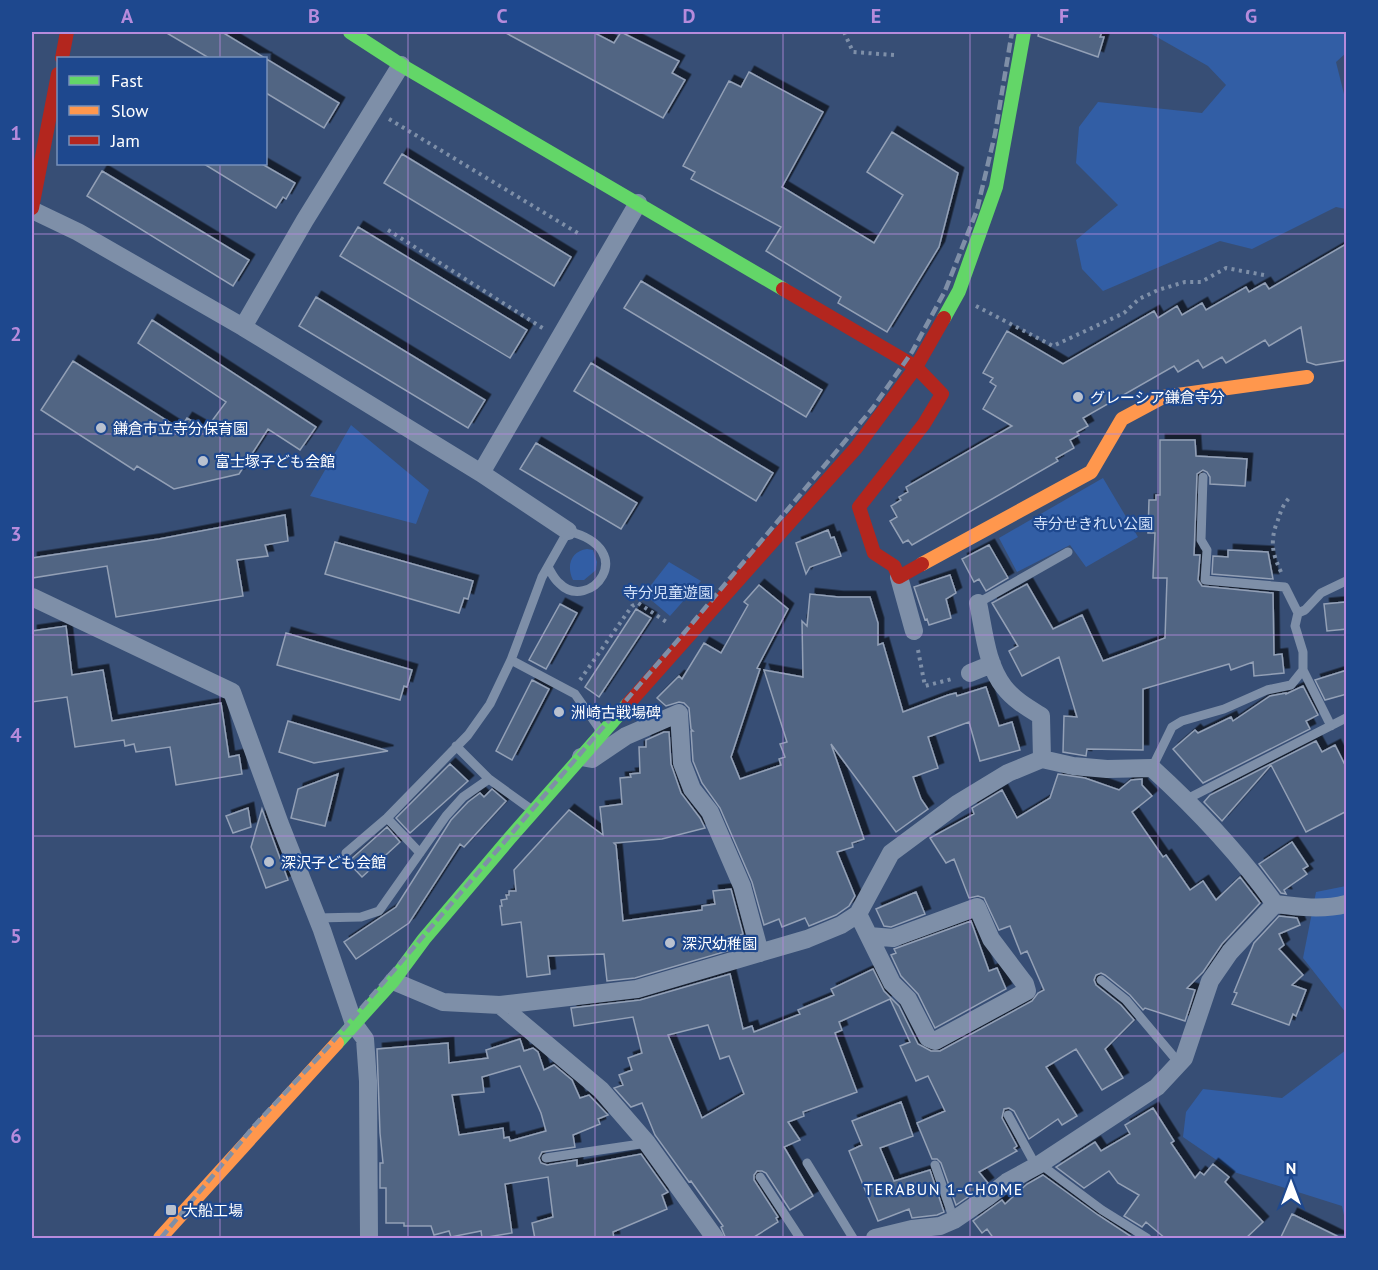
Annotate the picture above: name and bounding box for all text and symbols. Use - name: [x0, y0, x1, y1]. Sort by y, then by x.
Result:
- text: A: [121, 3, 134, 29]
- text: B: [308, 3, 320, 29]
- text: C: [496, 3, 508, 29]
- text: D: [683, 3, 696, 29]
- text: E: [871, 3, 881, 29]
- text: F: [1059, 3, 1069, 29]
- text: G: [1245, 3, 1257, 29]
- legend: [57, 57, 267, 165]
- text: Fast: [111, 69, 143, 92]
- text: Slow: [111, 99, 149, 122]
- text: 1: [10, 120, 22, 146]
- text: Jam: [110, 129, 140, 152]
- text: 2: [10, 321, 22, 347]
- place label: グレーシア鎌倉寺分: [1090, 388, 1225, 407]
- marker: グレーシア鎌倉寺分: [1071, 390, 1085, 404]
- place label: 鎌倉市立寺分保育園: [113, 419, 248, 438]
- marker: 鎌倉市立寺分保育園: [94, 421, 108, 435]
- place label: 富士塚子ども会館: [215, 452, 335, 471]
- marker: 富士塚子ども会館: [196, 454, 210, 468]
- park label: 寺分せきれい公園: [1033, 514, 1153, 533]
- text: 3: [10, 521, 22, 547]
- park label: 寺分児童遊園: [623, 583, 713, 602]
- place label: 洲崎古戦場碑: [571, 703, 661, 722]
- marker: 洲崎古戦場碑: [552, 705, 566, 719]
- text: 4: [10, 722, 22, 748]
- place label: 深沢子ども会館: [281, 853, 386, 872]
- marker: 深沢子ども会館: [262, 855, 276, 869]
- text: 5: [10, 923, 22, 949]
- place label: 深沢幼稚園: [682, 934, 757, 953]
- marker: 深沢幼稚園: [663, 936, 677, 950]
- text: 6: [10, 1123, 22, 1149]
- north arrow: [1261, 1153, 1321, 1213]
- text: N: [1286, 1158, 1296, 1178]
- district label: TERABUN 1-CHOME: [864, 1179, 1024, 1199]
- place label: 大船工場: [183, 1201, 243, 1220]
- marker: 大船工場: [164, 1203, 178, 1217]

